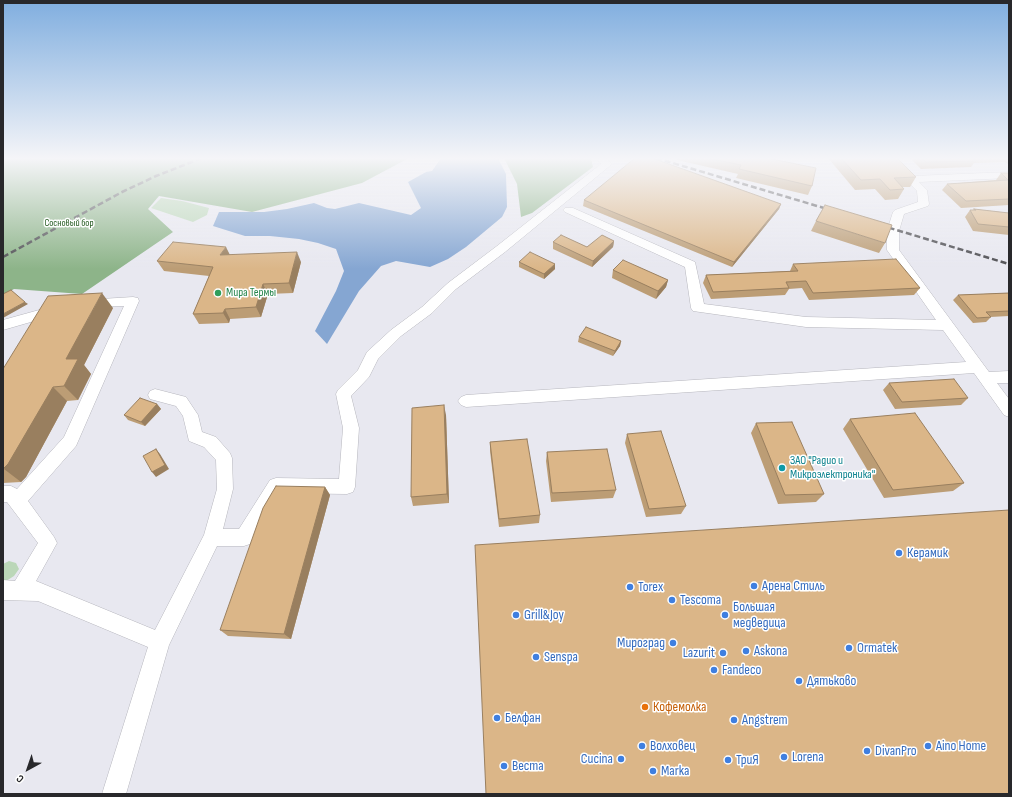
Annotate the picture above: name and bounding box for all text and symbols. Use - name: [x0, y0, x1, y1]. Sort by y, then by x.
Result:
- park label: Сосновый бор: [44, 217, 94, 229]
- place label: Мира Термы: [226, 286, 276, 300]
- marker: Мира Термы: [213, 288, 223, 298]
- place label: ЗАО "Радио и Микроэлектроника": [790, 454, 875, 482]
- marker: ЗАО "Радио и Микроэлектроника": [777, 463, 787, 473]
- place label: Керамик: [907, 545, 948, 561]
- marker: Керамик: [894, 548, 904, 558]
- place label: Арена Стиль: [762, 578, 825, 594]
- place label: Torex: [638, 579, 663, 595]
- marker: Арена Стиль: [749, 581, 759, 591]
- marker: Torex: [625, 582, 635, 592]
- place label: Tescoma: [680, 592, 721, 608]
- marker: Tescoma: [667, 595, 677, 605]
- place label: Большая медведица: [733, 599, 786, 632]
- place label: Grill&Joy: [524, 607, 564, 623]
- marker: Grill&Joy: [511, 610, 521, 620]
- marker: Большая медведица: [720, 610, 730, 620]
- place label: Мироград: [617, 635, 665, 651]
- marker: Мироград: [668, 638, 678, 648]
- place label: Ormatek: [857, 640, 897, 656]
- place label: Askona: [754, 643, 787, 659]
- marker: Ormatek: [844, 643, 854, 653]
- place label: Lazurit: [683, 645, 715, 661]
- marker: Askona: [741, 646, 751, 656]
- marker: Lazurit: [718, 648, 728, 658]
- place label: Senspa: [544, 649, 578, 665]
- marker: Senspa: [531, 652, 541, 662]
- place label: Fandeco: [722, 662, 761, 678]
- marker: Fandeco: [709, 665, 719, 675]
- place label: Дятьково: [807, 673, 856, 689]
- marker: Дятьково: [794, 676, 804, 686]
- place label: Кофемолка: [653, 699, 706, 715]
- marker: Кофемолка: [640, 702, 650, 712]
- place label: Белфан: [505, 710, 541, 726]
- place label: Angstrem: [742, 712, 788, 728]
- marker: Белфан: [492, 713, 502, 723]
- marker: Angstrem: [729, 715, 739, 725]
- place label: Волховец: [650, 738, 695, 754]
- place label: Aino Home: [936, 738, 986, 754]
- marker: Волховец: [637, 741, 647, 751]
- marker: Aino Home: [923, 741, 933, 751]
- place label: DivanPro: [875, 743, 917, 759]
- marker: DivanPro: [862, 746, 872, 756]
- north arrow: [8, 749, 48, 789]
- place label: Lorena: [792, 749, 824, 765]
- place label: Cucina: [581, 751, 613, 767]
- place label: ТриЯ: [736, 752, 759, 768]
- marker: Lorena: [779, 752, 789, 762]
- marker: Cucina: [616, 754, 626, 764]
- marker: ТриЯ: [723, 755, 733, 765]
- place label: Веста: [512, 758, 544, 774]
- marker: Веста: [499, 761, 509, 771]
- place label: Marka: [661, 763, 689, 779]
- marker: Marka: [648, 766, 658, 776]
- text: С: [14, 772, 26, 785]

